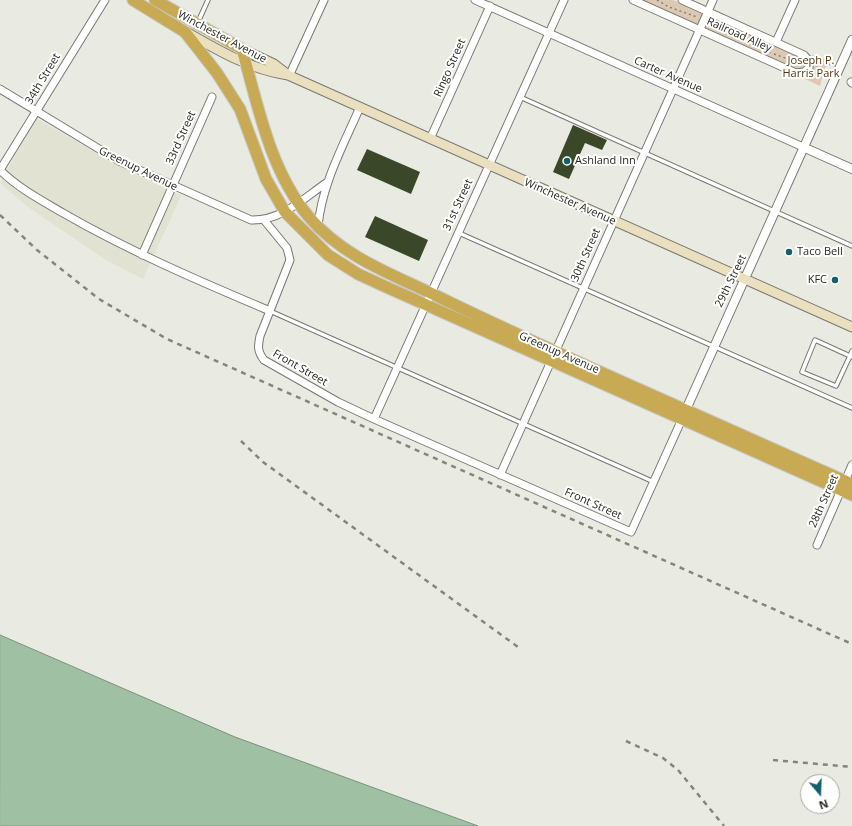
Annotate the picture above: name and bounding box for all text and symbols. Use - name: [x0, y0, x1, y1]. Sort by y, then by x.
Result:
- street label: Winchester Avenue: [175, 8, 269, 66]
- street label: Railroad Alley: [705, 15, 773, 55]
- street label: Ringo Street: [431, 37, 469, 99]
- street label: 34th Street: [23, 51, 63, 107]
- street label: Carter Avenue: [632, 54, 704, 96]
- park label: Joseph P. Harris Park: [782, 54, 840, 80]
- street label: 33rd Street: [163, 109, 199, 167]
- street label: Greenup Avenue: [96, 144, 180, 194]
- place label: Ashland Inn: [575, 154, 636, 168]
- marker: Ashland Inn: [562, 156, 572, 166]
- street label: Winchester Avenue: [522, 176, 618, 228]
- street label: 31st Street: [440, 177, 476, 233]
- street label: 30th Street: [568, 226, 604, 284]
- place label: Taco Bell: [797, 245, 843, 259]
- marker: Taco Bell: [784, 247, 794, 257]
- street label: 29th Street: [713, 253, 749, 309]
- place label: KFC: [808, 273, 827, 287]
- marker: KFC: [830, 275, 840, 285]
- street label: Greenup Avenue: [517, 329, 601, 377]
- street label: Front Street: [270, 347, 330, 389]
- street label: 28th Street: [806, 472, 842, 530]
- street label: Front Street: [562, 486, 624, 522]
- north arrow: [800, 774, 840, 814]
- text: N: [817, 796, 830, 813]

